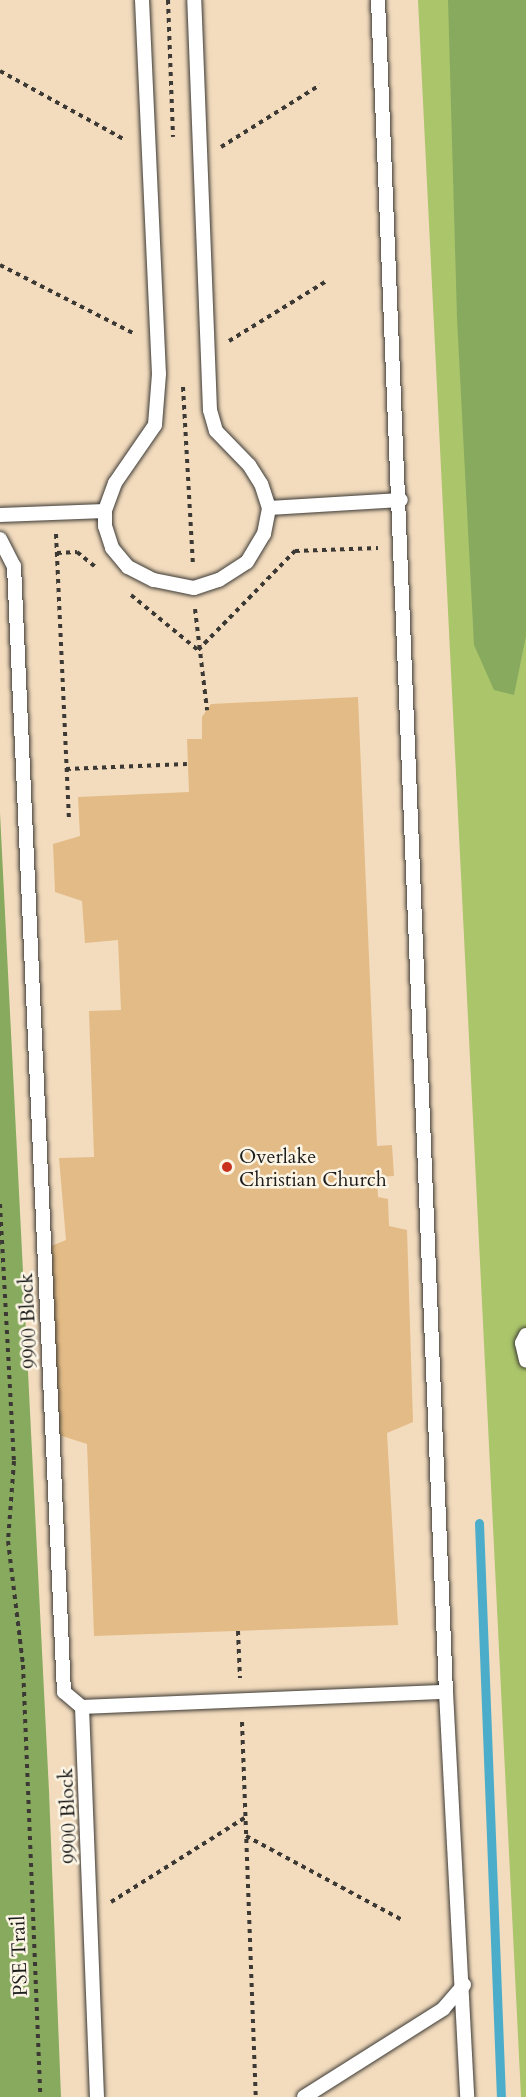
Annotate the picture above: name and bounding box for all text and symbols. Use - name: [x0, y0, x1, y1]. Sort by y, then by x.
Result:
- place label: Overlake Christian Church: [239, 1144, 387, 1191]
- marker: Overlake Christian Church: [220, 1160, 234, 1174]
- street label: 9900 Block: [14, 1273, 42, 1369]
- street label: 9900 Block: [54, 1768, 82, 1864]
- street label: PSE Trail: [6, 1915, 32, 1997]

